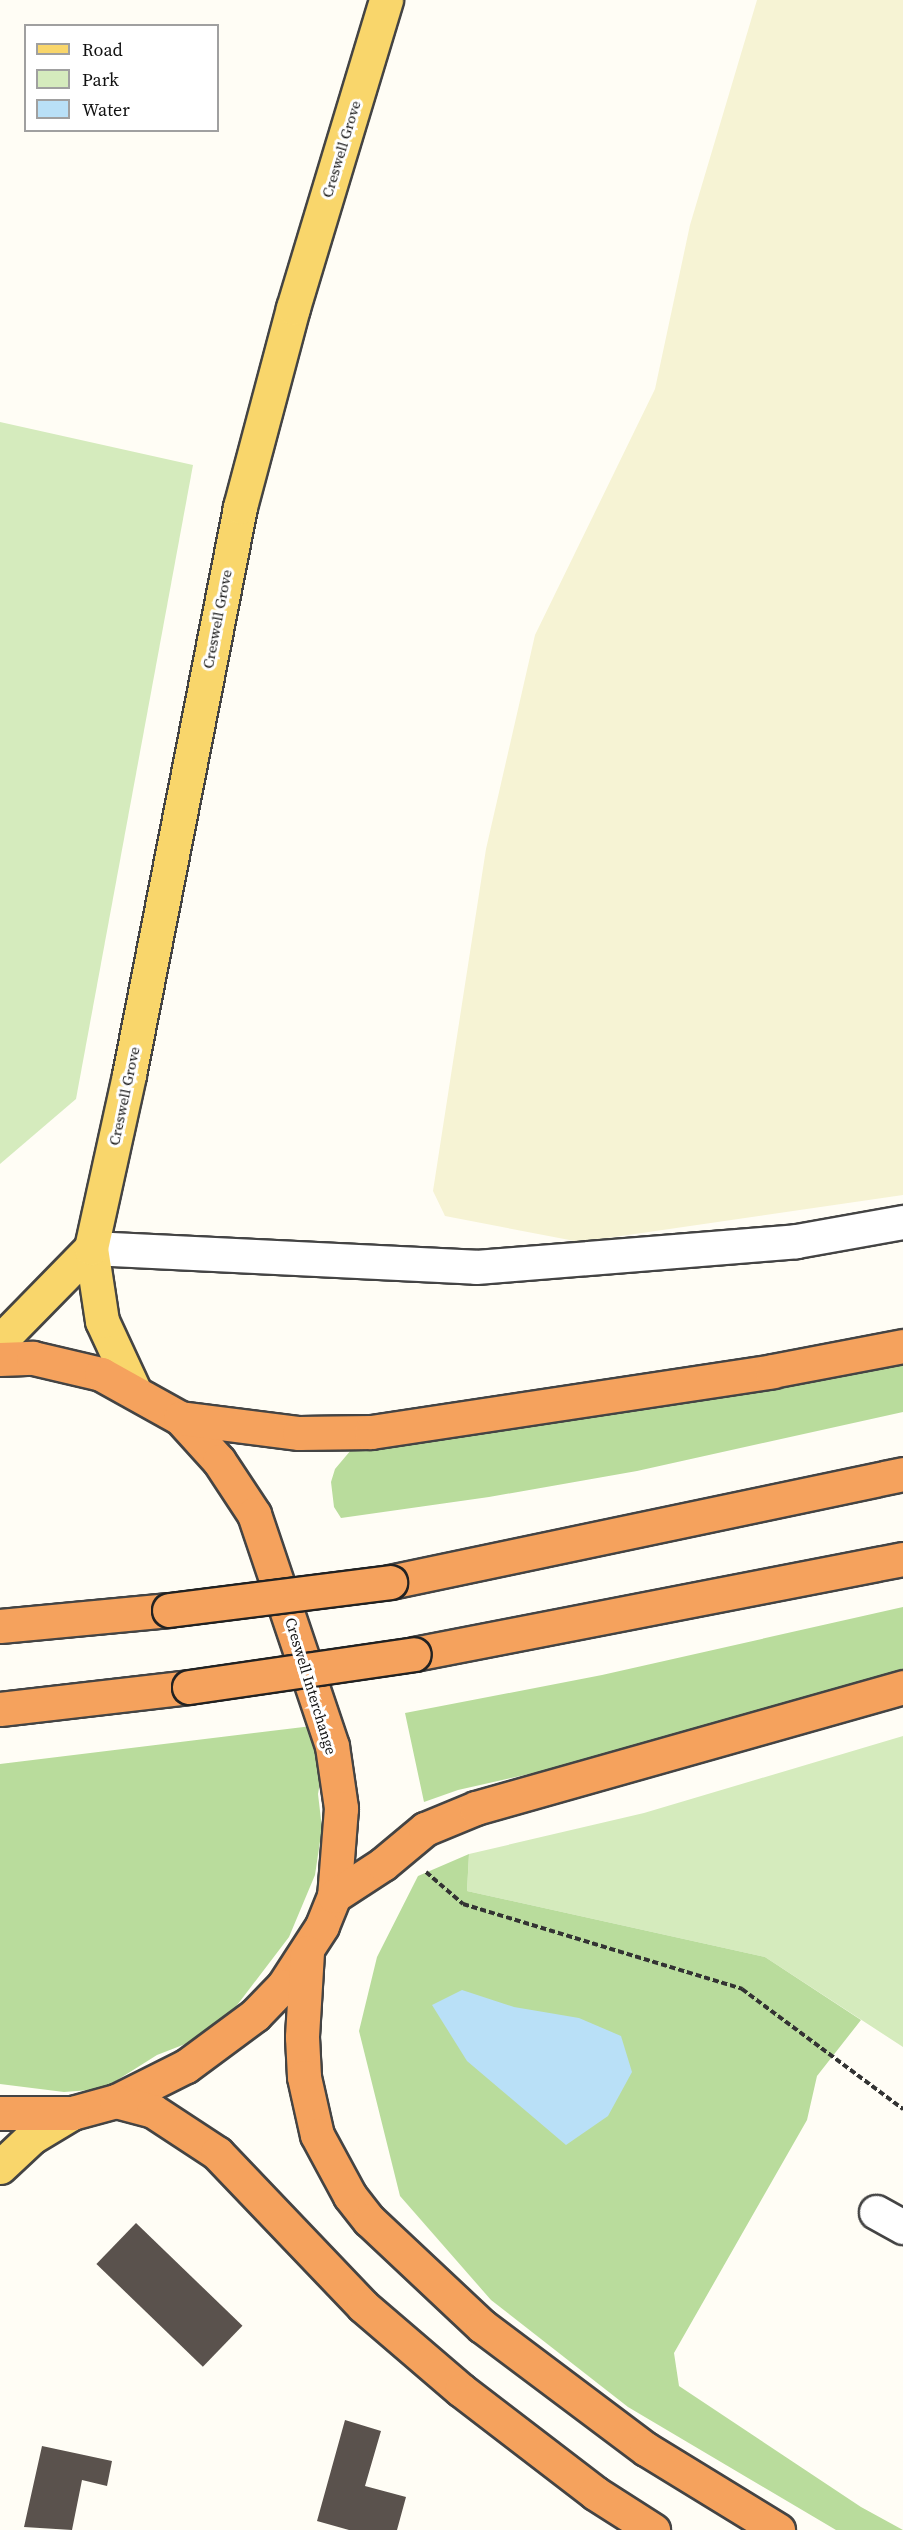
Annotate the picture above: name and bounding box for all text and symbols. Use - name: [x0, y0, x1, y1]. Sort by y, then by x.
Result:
- legend: [24, 24, 219, 132]
- text: Road: [82, 37, 123, 62]
- text: Park: [82, 67, 119, 92]
- text: Water: [82, 97, 130, 122]
- street label: Creswell Grove: [318, 98, 364, 200]
- street label: Creswell Grove: [199, 568, 235, 670]
- street label: Creswell Grove: [105, 1045, 143, 1147]
- street label: Creswell Interchange: [282, 1615, 340, 1757]

